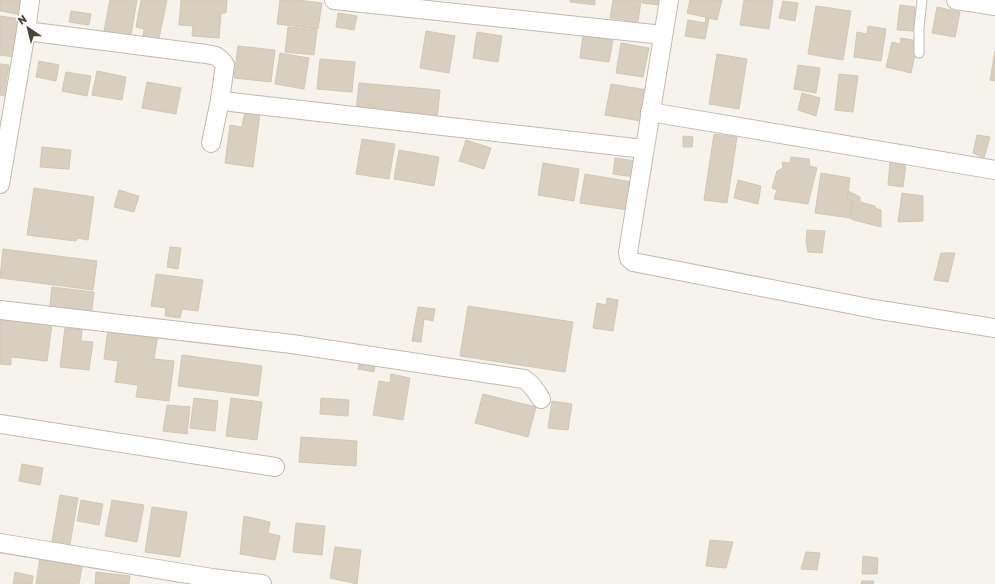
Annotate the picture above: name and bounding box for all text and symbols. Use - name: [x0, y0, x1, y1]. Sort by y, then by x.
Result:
- north arrow: [8, 8, 48, 48]
- text: N: [16, 13, 30, 28]

